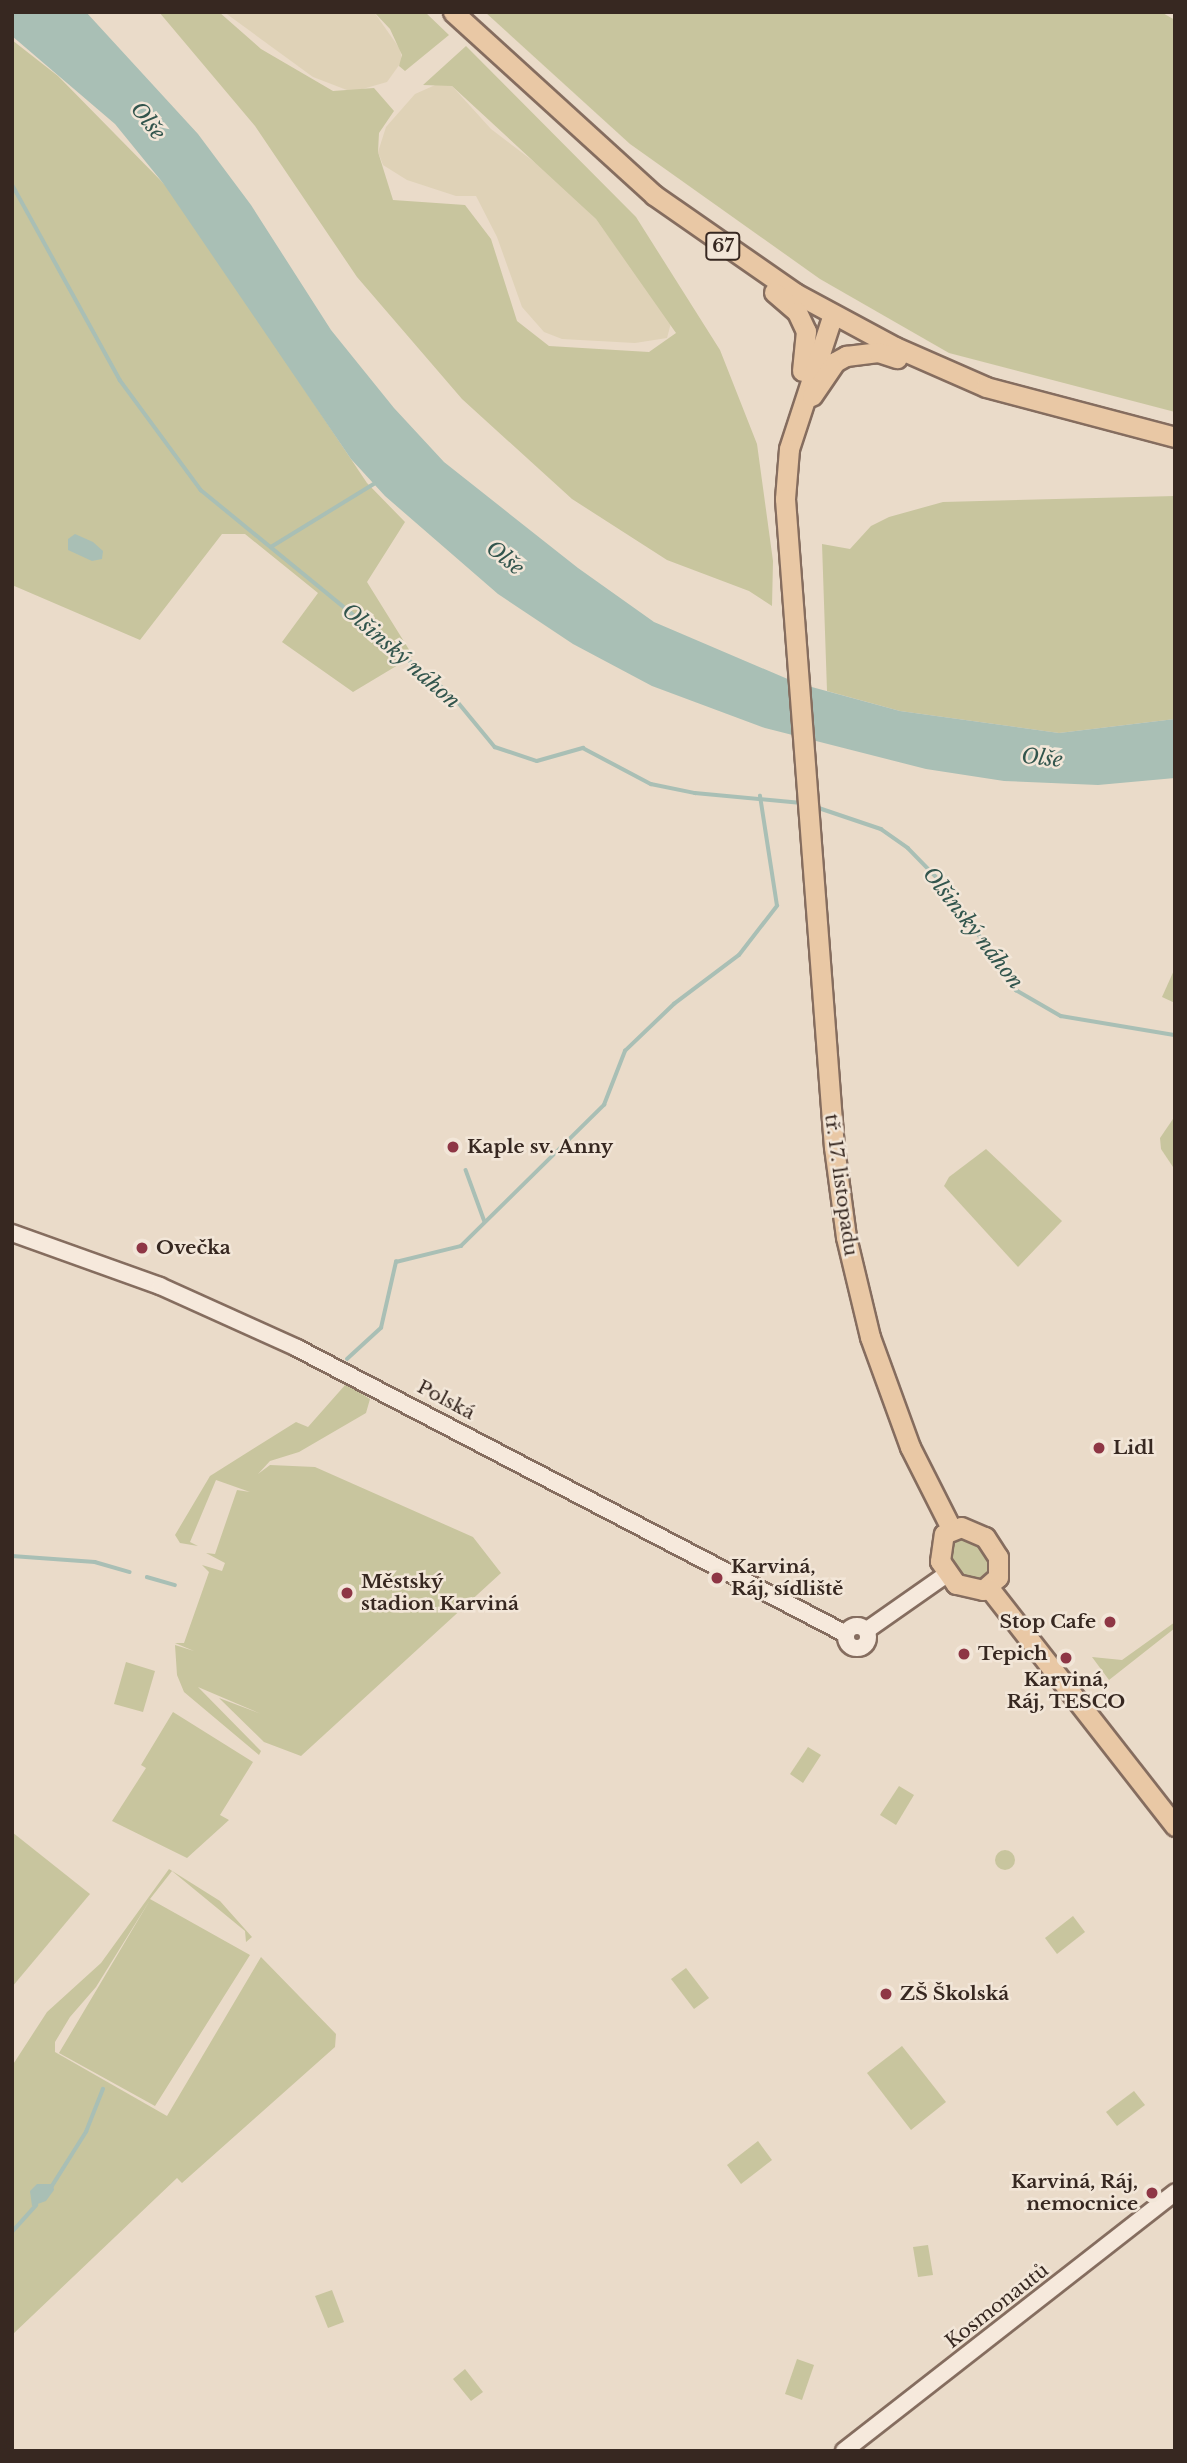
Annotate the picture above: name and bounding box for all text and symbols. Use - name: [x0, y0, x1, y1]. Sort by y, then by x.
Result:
- water label: Olše: [125, 97, 171, 145]
- road number: 67: [704, 232, 742, 260]
- water label: Olše: [481, 535, 529, 581]
- water label: Olšinský náhon: [337, 598, 465, 714]
- water label: Olše: [1020, 743, 1064, 773]
- water label: Olšinský náhon: [917, 862, 1029, 994]
- street label: tř. 17. listopadu: [820, 1112, 862, 1258]
- place label: Kaple sv. Anny: [467, 1136, 614, 1158]
- marker: Kaple sv. Anny: [445, 1139, 461, 1155]
- place label: Ovečka: [156, 1237, 231, 1259]
- marker: Ovečka: [134, 1240, 150, 1256]
- street label: Polská: [413, 1375, 479, 1425]
- place label: Lidl: [1113, 1437, 1154, 1459]
- marker: Lidl: [1091, 1440, 1107, 1456]
- place label: Karviná, Ráj, sídliště: [731, 1556, 843, 1600]
- marker: Karviná, Ráj, sídliště: [709, 1570, 725, 1586]
- place label: Městský stadion Karviná: [361, 1571, 519, 1615]
- marker: Městský stadion Karviná: [339, 1585, 355, 1601]
- place label: Stop Cafe: [1000, 1611, 1096, 1633]
- marker: Stop Cafe: [1102, 1614, 1118, 1630]
- place label: Tepich: [978, 1643, 1048, 1665]
- marker: Tepich: [956, 1646, 972, 1662]
- marker: Karviná, Ráj, TESCO: [1058, 1650, 1074, 1666]
- place label: Karviná, Ráj, TESCO: [1006, 1669, 1126, 1713]
- place label: ZŠ Školská: [900, 1983, 1009, 2005]
- marker: ZŠ Školská: [878, 1986, 894, 2002]
- place label: Karviná, Ráj, nemocnice: [1011, 2171, 1138, 2215]
- marker: Karviná, Ráj, nemocnice: [1144, 2185, 1160, 2201]
- street label: Kosmonautů: [941, 2259, 1053, 2353]

